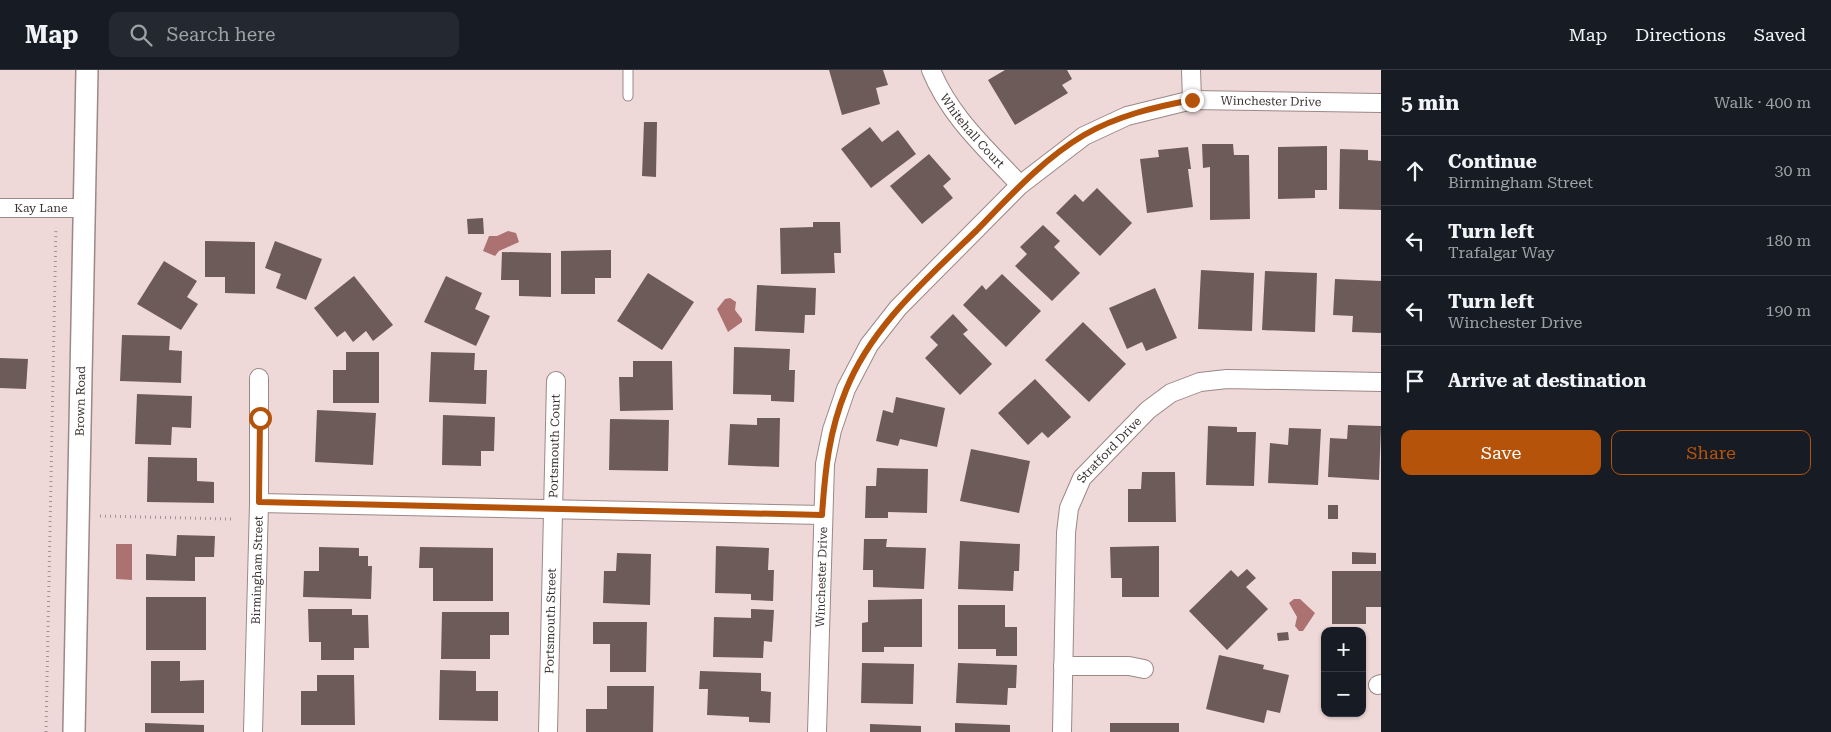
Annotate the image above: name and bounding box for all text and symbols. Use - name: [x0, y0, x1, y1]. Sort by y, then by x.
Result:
- search box: [109, 12, 459, 57]
- text: Map: [25, 21, 79, 49]
- icon: search: [127, 21, 155, 49]
- text: Search here: [167, 23, 275, 46]
- text: Map: [1569, 24, 1607, 45]
- text: Directions: [1635, 24, 1726, 45]
- text: Saved: [1754, 24, 1806, 45]
- route end: [1181, 89, 1204, 112]
- street label: Whitehall Court: [937, 91, 1008, 171]
- text: 5 min: [1401, 91, 1459, 115]
- street label: Winchester Drive: [1220, 93, 1322, 109]
- text: Walk · 400 m: [1714, 93, 1811, 112]
- text: Continue: [1448, 150, 1537, 173]
- icon: ahead: [1401, 157, 1429, 185]
- text: 30 m: [1774, 161, 1811, 180]
- text: Birmingham Street: [1448, 173, 1593, 192]
- street label: Kay Lane: [14, 201, 68, 215]
- text: Turn left: [1448, 220, 1534, 243]
- icon: left: [1401, 227, 1429, 255]
- text: 180 m: [1765, 231, 1811, 250]
- text: Trafalgar Way: [1448, 243, 1555, 262]
- text: Turn left: [1448, 290, 1534, 313]
- icon: left: [1401, 297, 1429, 325]
- text: 190 m: [1765, 301, 1811, 320]
- text: Winchester Drive: [1448, 313, 1582, 332]
- street label: Brown Road: [73, 366, 88, 436]
- icon: arrive: [1401, 367, 1429, 395]
- text: Arrive at destination: [1448, 369, 1646, 392]
- street label: Portsmouth Court: [546, 393, 563, 498]
- route start: [249, 407, 272, 430]
- street label: Stratford Drive: [1074, 414, 1145, 485]
- button: Save: [1401, 430, 1601, 475]
- button: Share: [1611, 430, 1811, 475]
- street label: Birmingham Street: [249, 515, 266, 625]
- street label: Winchester Drive: [813, 526, 830, 628]
- street label: Portsmouth Street: [542, 568, 559, 674]
- map controls: [1321, 627, 1366, 717]
- button: +: [1321, 627, 1366, 672]
- button: −: [1321, 672, 1366, 717]

